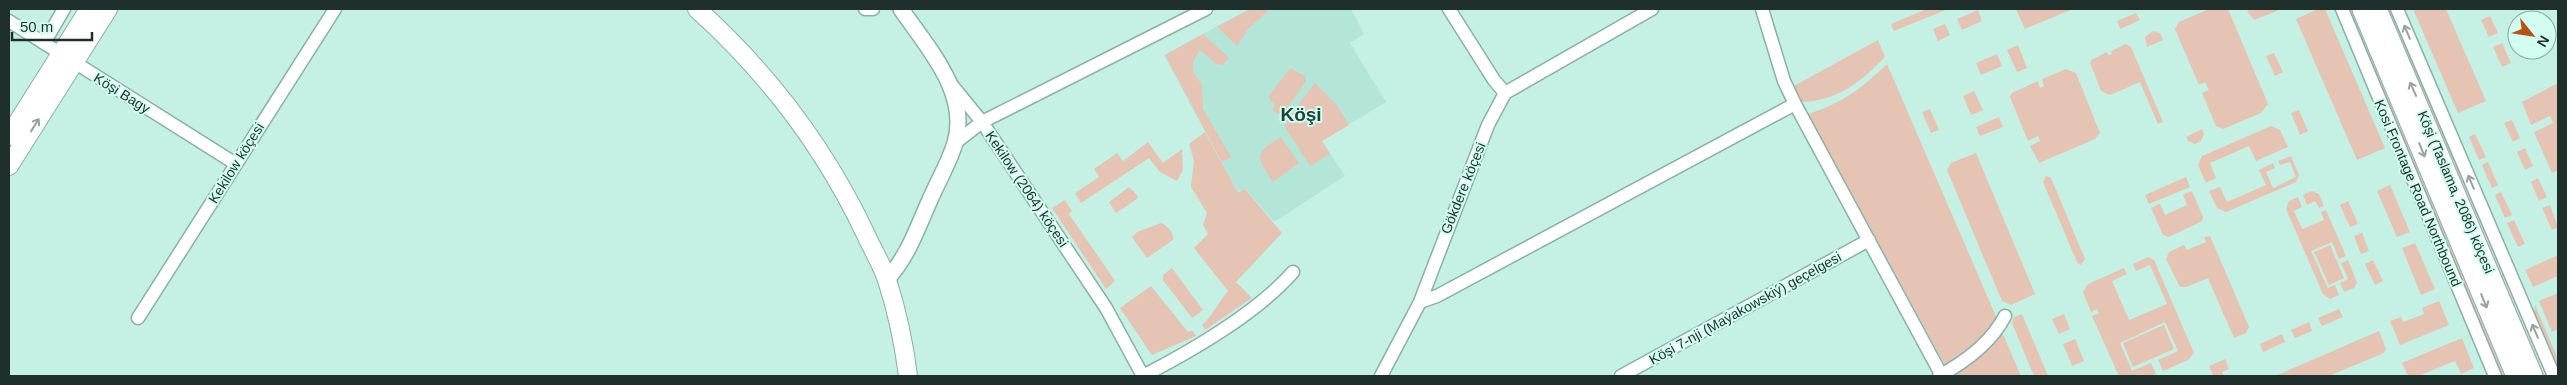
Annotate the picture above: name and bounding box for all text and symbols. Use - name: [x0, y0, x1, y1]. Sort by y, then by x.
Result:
- scale bar: [12, 10, 92, 42]
- north arrow: [2507, 10, 2557, 60]
- text: 50 m: [20, 18, 53, 35]
- one-way arrow: [2402, 25, 2411, 40]
- text: N: [2534, 33, 2553, 50]
- street label: Köşi Bagy: [91, 70, 153, 116]
- one-way arrow: [2407, 82, 2417, 97]
- street label: Kosi Frontage Road Northbound: [2371, 97, 2465, 289]
- district label: Köşi: [1280, 104, 1322, 125]
- street label: Köşi (Taslama, 2086) köçesi: [2414, 108, 2498, 276]
- one-way arrow: [30, 118, 40, 132]
- street label: Kekilow köçesi: [205, 120, 267, 206]
- street label: Kekilow (2064) köçesi: [982, 128, 1072, 250]
- street label: Gökdere köçesi: [1437, 140, 1489, 236]
- one-way arrow: [2418, 142, 2428, 157]
- one-way arrow: [2465, 175, 2475, 190]
- street label: Köşi 7-nji (Maýakowskiý) geçelgesi: [1646, 248, 1844, 368]
- one-way arrow: [2479, 293, 2489, 308]
- one-way arrow: [2529, 324, 2539, 339]

